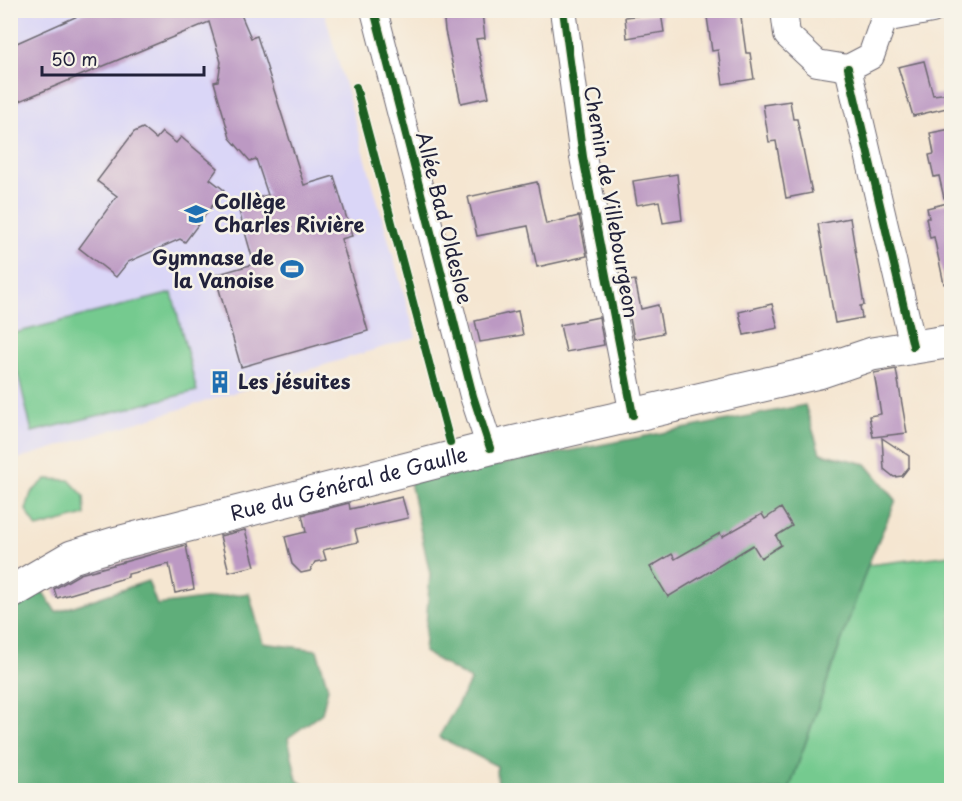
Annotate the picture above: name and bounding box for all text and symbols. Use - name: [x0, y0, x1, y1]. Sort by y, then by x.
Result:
- scale bar: [42, 39, 204, 77]
- text: 50 m: [51, 45, 98, 72]
- street label: Chemin de Villebourgeon: [577, 83, 647, 320]
- street label: Allée Bad Oldesloe: [409, 129, 481, 307]
- place label: Collège Charles Rivière: [214, 186, 365, 239]
- school or university icon: Collège Charles Rivière: [183, 201, 209, 227]
- place label: Gymnase de la Vanoise: [152, 242, 274, 295]
- sports icon: Gymnase de la Vanoise: [279, 256, 305, 282]
- place label: Les jésuites: [238, 366, 351, 396]
- building icon: Les jésuites: [207, 369, 233, 395]
- street label: Rue du Général de Gaulle: [227, 438, 470, 528]

